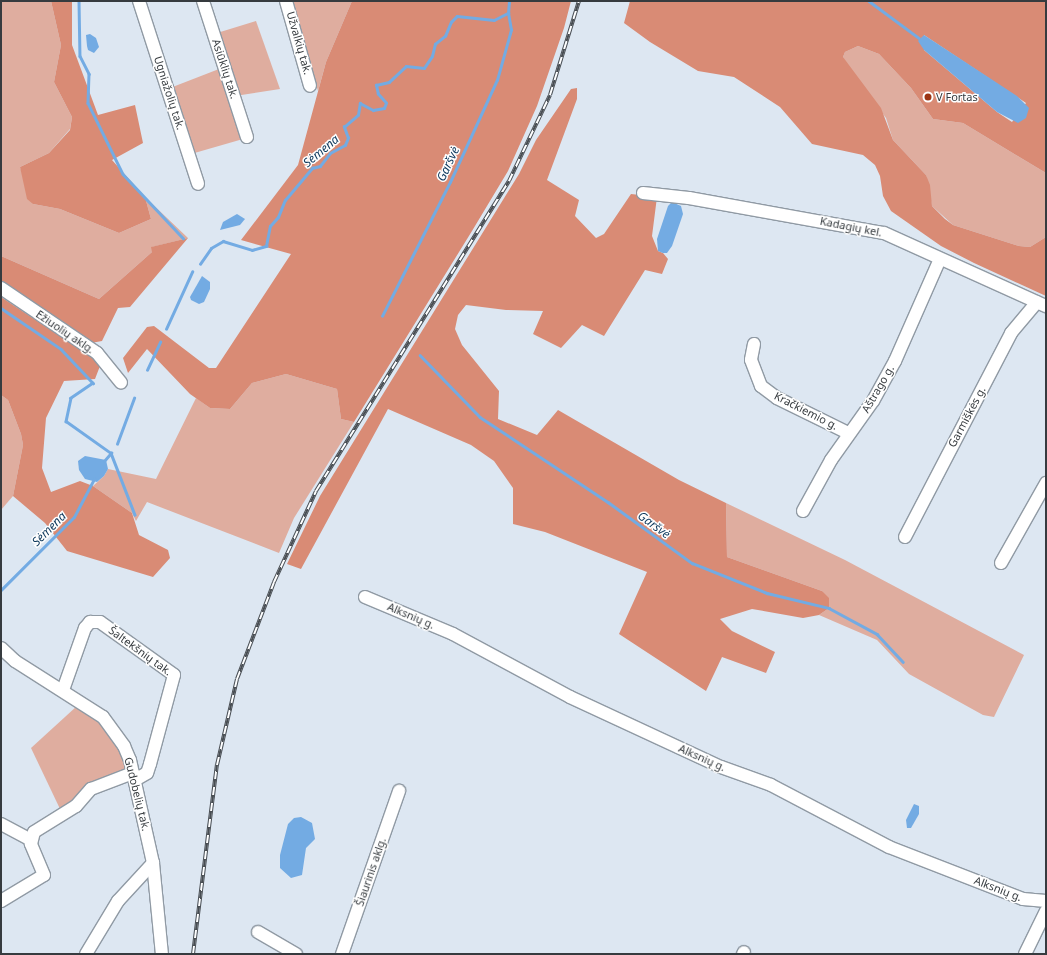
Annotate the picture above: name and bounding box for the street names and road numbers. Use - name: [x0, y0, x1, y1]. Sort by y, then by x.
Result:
- street label: Užvalkių tak.: [284, 10, 314, 76]
- street label: Asiūklių tak.: [209, 37, 241, 101]
- street label: Ugniažolių tak.: [151, 54, 187, 132]
- street label: Kadagių kel.: [819, 215, 883, 239]
- street label: Ežiuolių aklg.: [33, 308, 97, 356]
- street label: Aštrago g.: [859, 363, 897, 415]
- street label: Garmiškės g.: [945, 384, 989, 450]
- street label: Kračkiemio g.: [772, 389, 840, 433]
- street label: Alksnių g.: [385, 600, 437, 632]
- street label: Šaltekšnių tak.: [106, 624, 174, 678]
- street label: Alksnių g.: [676, 742, 728, 774]
- street label: Gudobelių tak.: [121, 756, 153, 832]
- street label: Šiaurinis aklg.: [353, 836, 389, 908]
- street label: Alksnių g.: [972, 874, 1024, 904]

